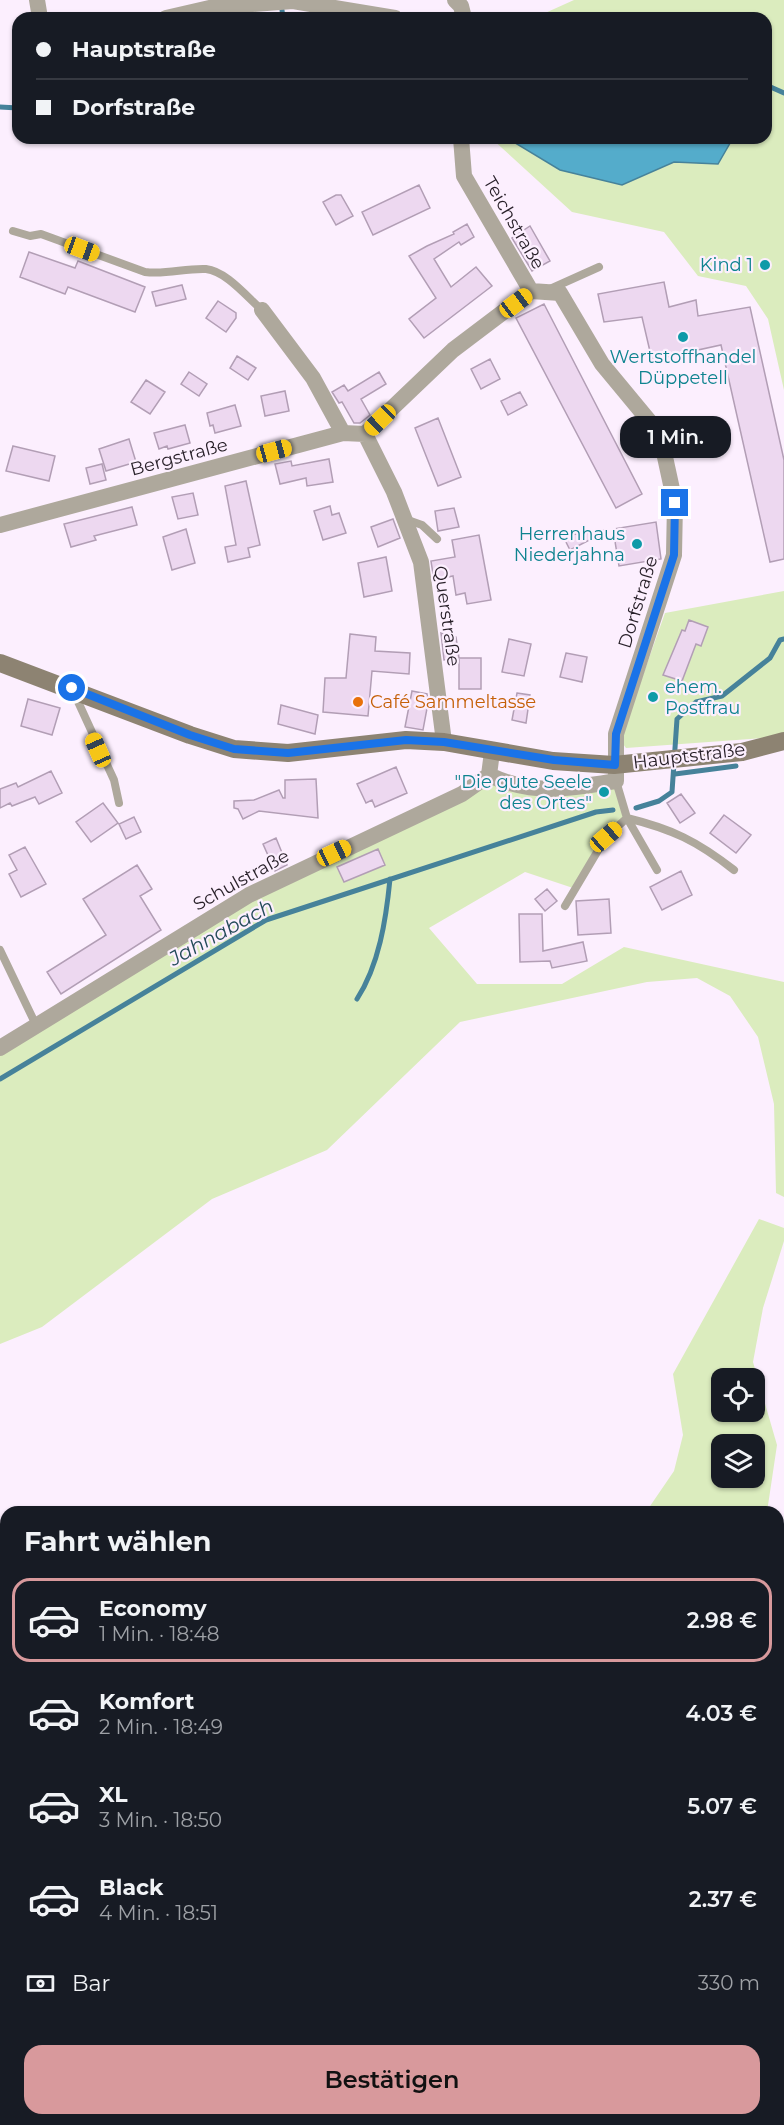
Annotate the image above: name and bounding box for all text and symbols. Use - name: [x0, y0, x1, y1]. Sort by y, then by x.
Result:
- text: Hauptstraße: [72, 36, 216, 63]
- text: Dorfstraße: [72, 94, 195, 121]
- street label: Teichstraße: [479, 173, 549, 273]
- car: [62, 234, 102, 264]
- place label: Kind 1: [700, 254, 753, 276]
- marker: Kind 1: [758, 258, 772, 272]
- car: [496, 285, 536, 321]
- marker: Wertstoffhandel Düppetell: [676, 330, 690, 344]
- place label: Wertstoffhandel Düppetell: [610, 346, 756, 389]
- car: [361, 401, 399, 439]
- callout: 1 Min.: [620, 416, 730, 458]
- text: 1 Min.: [647, 425, 704, 449]
- street label: Bergstraße: [128, 433, 230, 481]
- car: [254, 438, 294, 464]
- route end: [661, 489, 688, 516]
- place label: Herrenhaus Niederjahna: [514, 523, 625, 566]
- marker: Herrenhaus Niederjahna: [630, 537, 644, 551]
- street label: Dorfstraße: [614, 553, 663, 651]
- street label: Querstraße: [429, 564, 465, 668]
- route start: [58, 674, 85, 701]
- place label: ehem. Postfrau: [665, 676, 740, 719]
- marker: ehem. Postfrau: [646, 690, 660, 704]
- place label: Café Sammeltasse: [370, 691, 536, 713]
- marker: Café Sammeltasse: [351, 695, 365, 709]
- car: [82, 730, 114, 770]
- street label: Hauptstraße: [632, 738, 747, 774]
- place label: "Die gute Seele des Ortes": [454, 771, 592, 814]
- marker: "Die gute Seele des Ortes": [597, 785, 611, 799]
- car: [587, 818, 625, 856]
- car: [314, 837, 354, 869]
- street label: Schulstraße: [189, 845, 293, 915]
- water label: Jahnabach: [164, 893, 277, 971]
- map controls: [711, 1368, 765, 1488]
- button: locate: [711, 1368, 765, 1422]
- button: layers: [711, 1434, 765, 1488]
- text: Fahrt wählen: [24, 1525, 211, 1558]
- icon: car: [27, 1593, 81, 1647]
- text: Economy: [99, 1595, 207, 1622]
- text: 2.98 €: [687, 1607, 757, 1634]
- text: 1 Min. · 18:48: [99, 1622, 220, 1646]
- icon: car: [27, 1686, 81, 1740]
- text: Komfort: [99, 1688, 194, 1715]
- text: 4.03 €: [685, 1700, 757, 1727]
- text: 2 Min. · 18:49: [99, 1715, 223, 1739]
- icon: car: [27, 1779, 81, 1833]
- text: XL: [99, 1781, 128, 1808]
- text: 5.07 €: [687, 1793, 757, 1820]
- text: 3 Min. · 18:50: [99, 1808, 222, 1832]
- icon: car: [27, 1872, 81, 1926]
- text: Black: [99, 1874, 163, 1901]
- text: 2.37 €: [689, 1886, 757, 1913]
- text: 4 Min. · 18:51: [99, 1901, 218, 1925]
- icon: cash: [24, 1967, 57, 2000]
- text: Bar: [72, 1970, 110, 1997]
- text: 330 m: [698, 1971, 760, 1995]
- button: Bestätigen: [24, 2045, 760, 2114]

